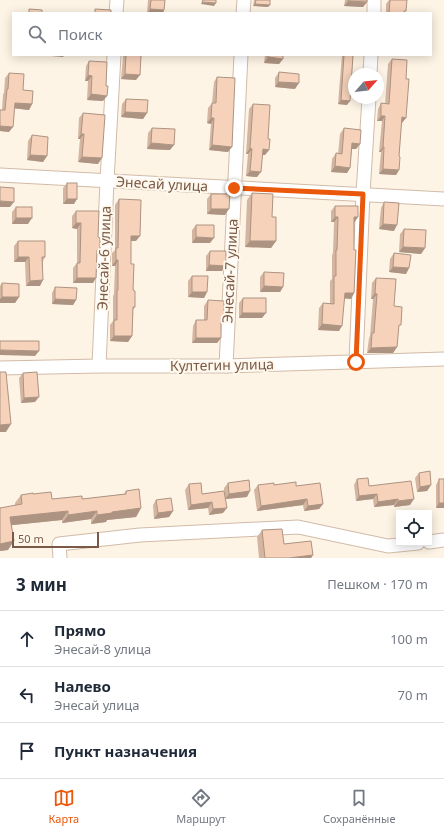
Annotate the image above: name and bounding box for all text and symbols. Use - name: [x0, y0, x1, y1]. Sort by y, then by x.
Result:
- search box: [12, 12, 432, 56]
- icon: search: [26, 23, 48, 45]
- text: Поиск: [58, 24, 103, 44]
- north arrow: [348, 68, 384, 104]
- street label: Энесай улица: [116, 172, 208, 195]
- route end: [225, 179, 243, 197]
- street label: Энесай-6 улица: [92, 205, 115, 311]
- street label: Энесай-7 улица: [217, 218, 242, 324]
- route start: [347, 353, 365, 371]
- street label: Култегин улица: [170, 354, 274, 375]
- map controls: [396, 510, 432, 546]
- button: locate: [396, 510, 432, 546]
- scale bar: [12, 530, 99, 549]
- text: 50 m: [18, 531, 44, 546]
- text: 3 мин: [16, 573, 67, 596]
- text: Пешком · 170 m: [327, 575, 428, 593]
- text: Прямо: [54, 620, 106, 640]
- icon: ahead: [16, 628, 38, 650]
- text: 100 m: [390, 630, 428, 648]
- text: Энесай-8 улица: [54, 640, 151, 658]
- text: Налево: [54, 676, 111, 696]
- icon: left: [16, 684, 38, 706]
- text: 70 m: [398, 686, 428, 704]
- text: Энесай улица: [54, 696, 140, 714]
- icon: arrive: [16, 740, 38, 762]
- text: Пункт назначения: [54, 741, 197, 761]
- tab: Карта: [49, 787, 79, 826]
- tab: Маршрут: [176, 787, 226, 826]
- tab: Сохранённые: [323, 787, 395, 826]

